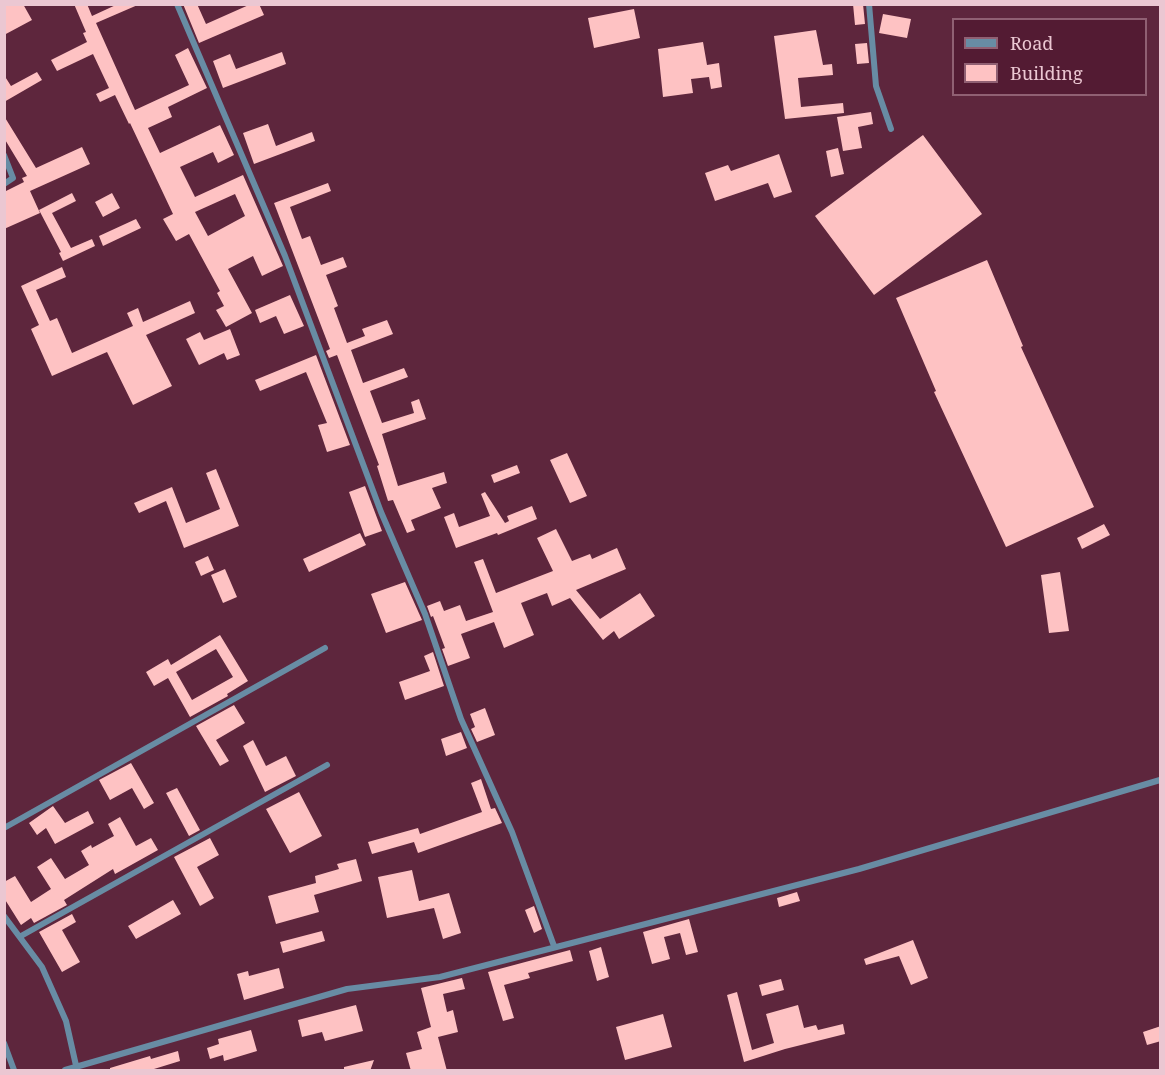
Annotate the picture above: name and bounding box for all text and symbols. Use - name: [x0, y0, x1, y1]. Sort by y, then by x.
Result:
- legend: [952, 18, 1147, 96]
- text: Road: [1010, 31, 1053, 55]
- text: Building: [1010, 61, 1083, 85]

